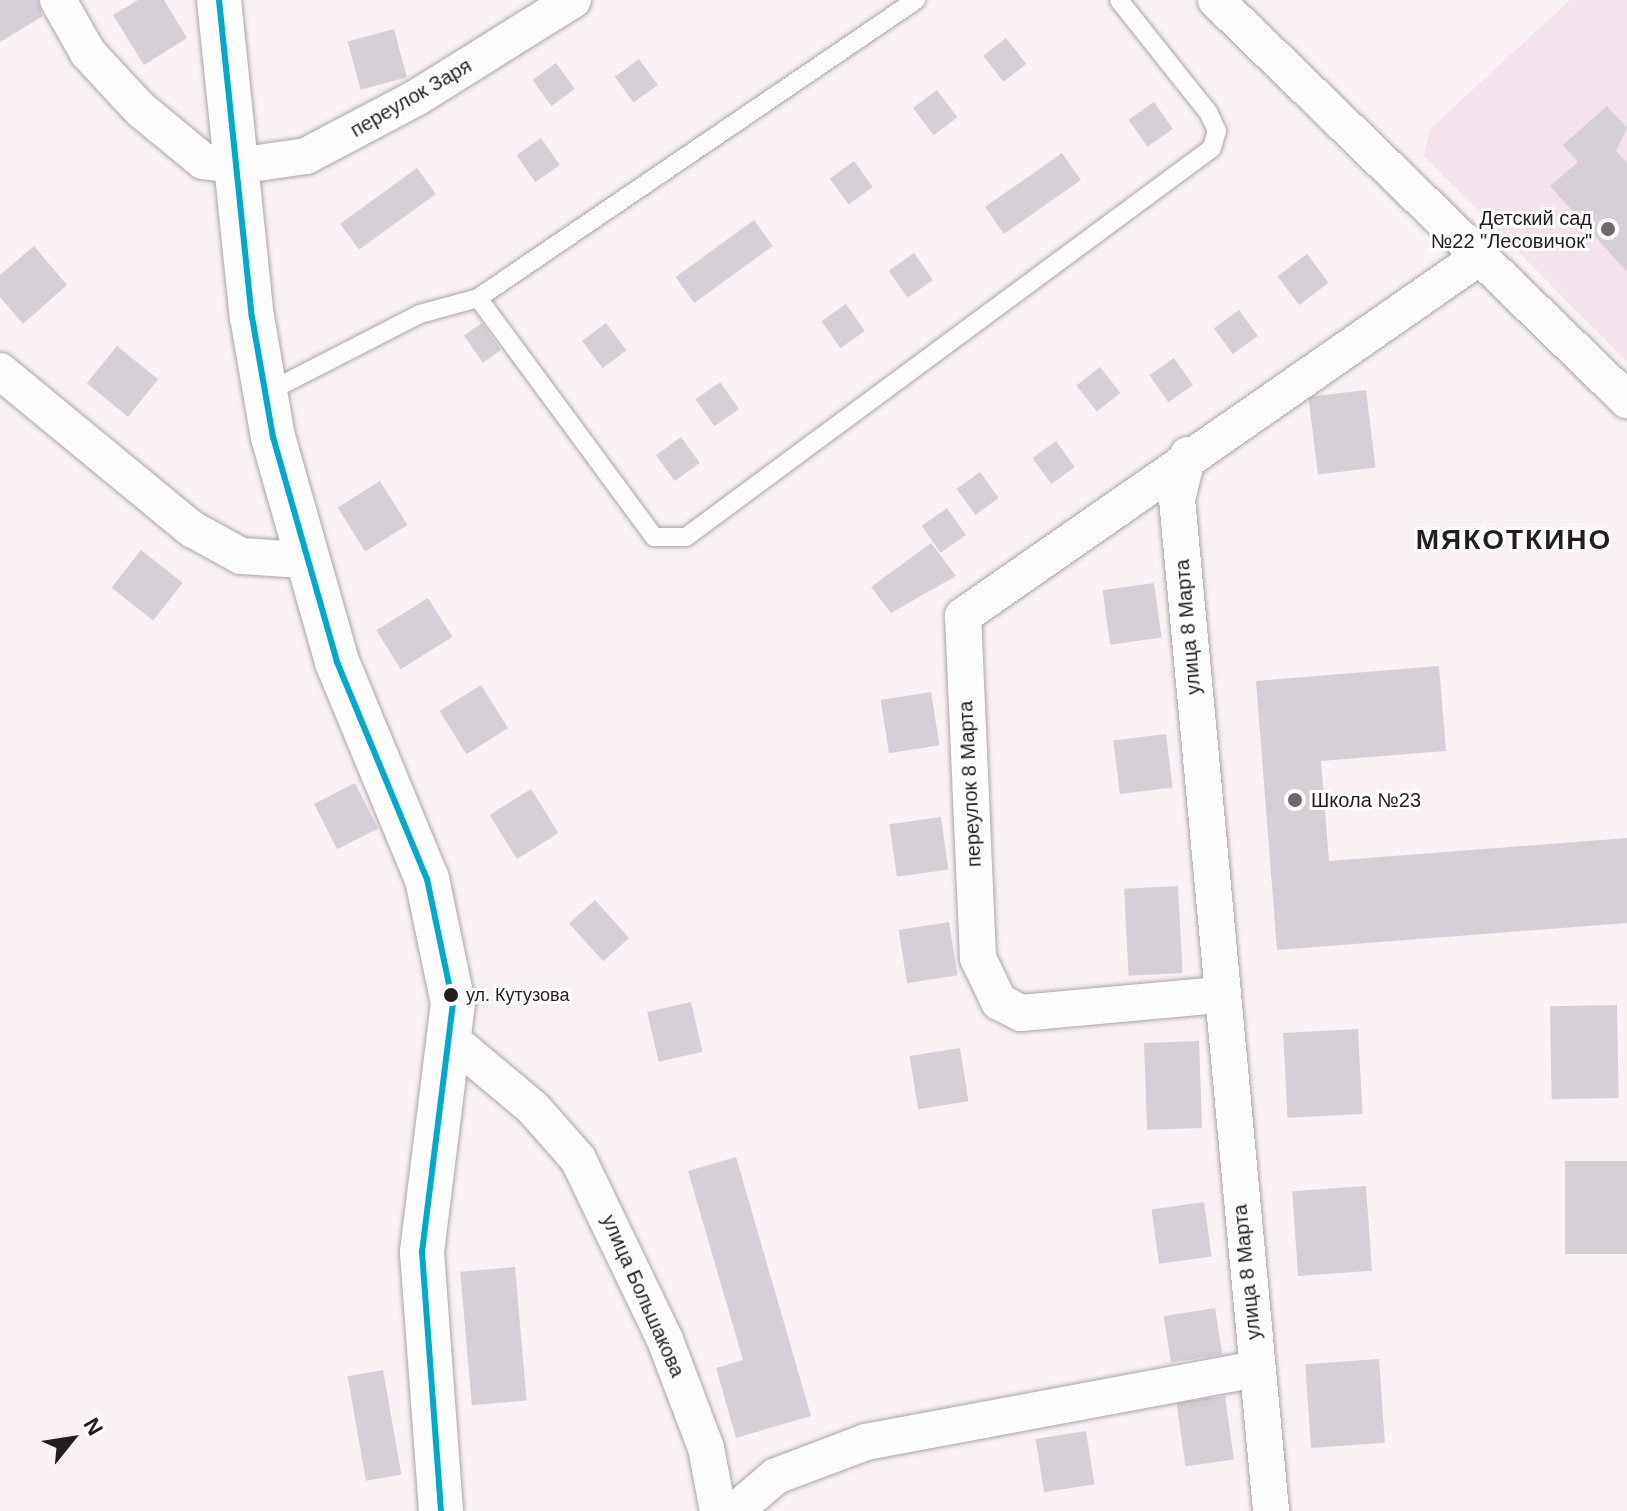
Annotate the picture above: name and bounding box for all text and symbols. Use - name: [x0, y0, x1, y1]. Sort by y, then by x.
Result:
- street label: переулок Заря: [346, 54, 476, 142]
- place label: Детский сад №22 "Лесовичок": [1431, 206, 1592, 253]
- marker: Детский сад №22 "Лесовичок": [1599, 220, 1617, 238]
- district label: МЯКОТКИНО: [1416, 523, 1612, 557]
- street label: улица 8 Марта: [1170, 558, 1206, 696]
- street label: переулок 8 Марта: [954, 700, 986, 868]
- place label: Школа №23: [1311, 788, 1421, 812]
- marker: Школа №23: [1286, 791, 1304, 809]
- place label: ул. Кутузова: [466, 984, 569, 1006]
- marker: ул. Кутузова: [443, 987, 459, 1003]
- street label: улица 8 Марта: [1228, 1203, 1266, 1341]
- street label: улица Большакова: [596, 1211, 690, 1381]
- north arrow: [32, 1399, 112, 1479]
- text: N: [78, 1414, 108, 1440]

